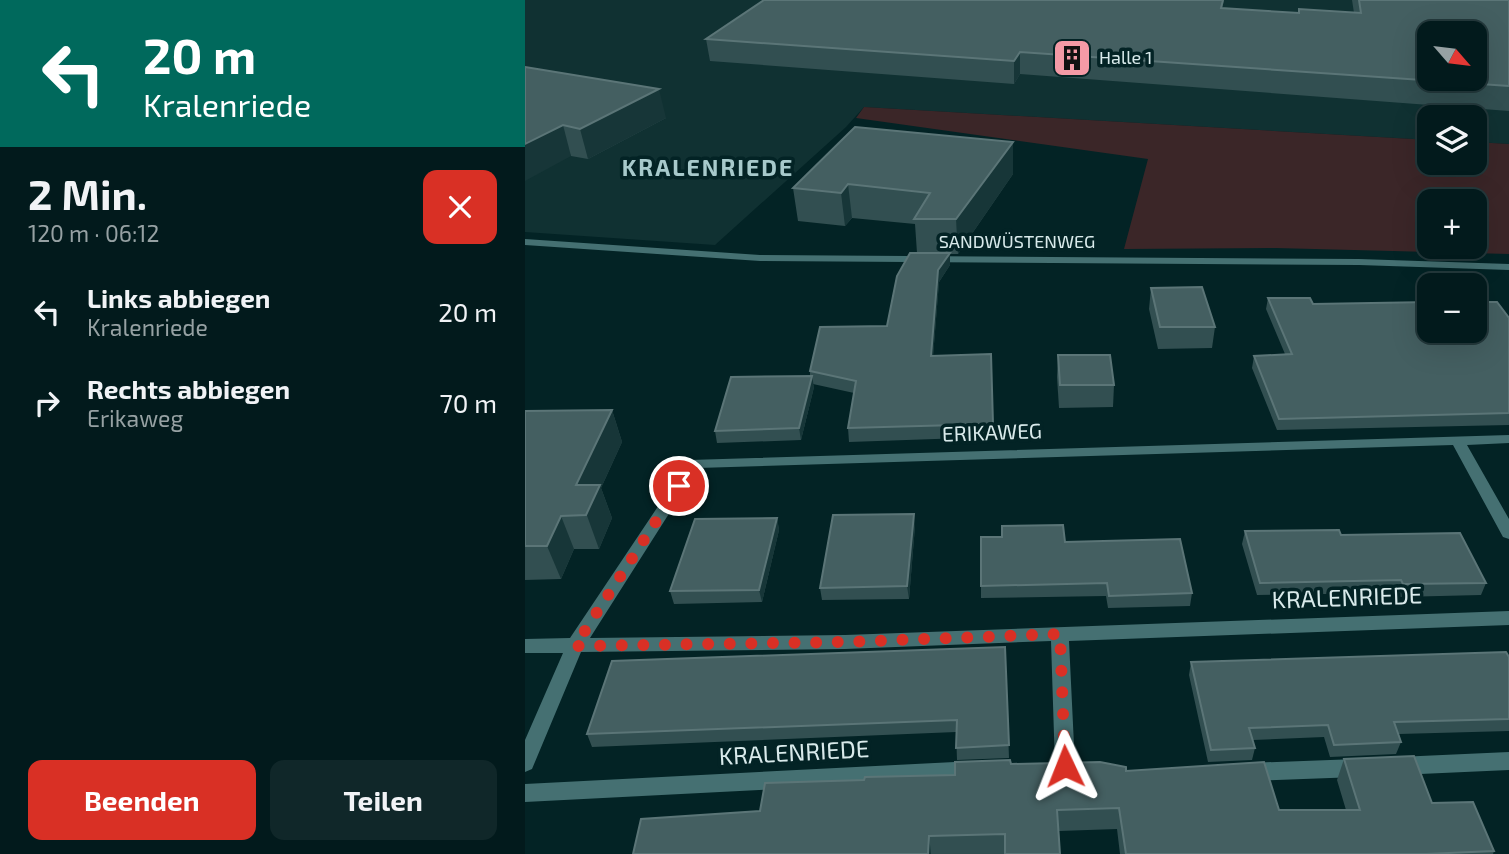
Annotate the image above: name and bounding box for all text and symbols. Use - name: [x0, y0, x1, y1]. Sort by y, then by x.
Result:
- north arrow: [1417, 21, 1487, 91]
- map controls: [1417, 21, 1487, 343]
- text: 20 m: [143, 25, 256, 84]
- icon: left: [28, 28, 119, 119]
- building icon: Halle 1: [1051, 37, 1093, 79]
- place label: Halle 1: [1099, 46, 1152, 68]
- text: Kralenriede: [143, 85, 311, 123]
- button: layers: [1417, 105, 1487, 175]
- district label: KRALENRIEDE: [622, 153, 794, 181]
- text: 2 Min.: [28, 168, 147, 218]
- button: close: [423, 170, 497, 244]
- button: +: [1417, 189, 1487, 259]
- text: 120 m · 06:12: [28, 219, 159, 247]
- street label: SANDWÜSTENWEG: [939, 230, 1095, 252]
- button: −: [1417, 273, 1487, 343]
- text: Links abbiegen: [87, 282, 271, 313]
- icon: left: [28, 293, 66, 331]
- text: 20 m: [438, 296, 497, 327]
- text: Kralenriede: [87, 313, 208, 341]
- text: Rechts abbiegen: [87, 373, 290, 404]
- icon: right: [28, 384, 66, 422]
- text: 70 m: [439, 387, 497, 418]
- text: Erikaweg: [87, 404, 183, 432]
- street label: ERIKAWEG: [942, 417, 1042, 446]
- pin: [649, 456, 709, 516]
- icon: arrive: [660, 467, 698, 505]
- street label: KRALENRIEDE: [1271, 579, 1423, 614]
- position arrow: [1028, 729, 1102, 803]
- street label: KRALENRIEDE: [718, 733, 870, 770]
- button: Beenden: [28, 760, 256, 840]
- button: Teilen: [270, 760, 497, 840]

